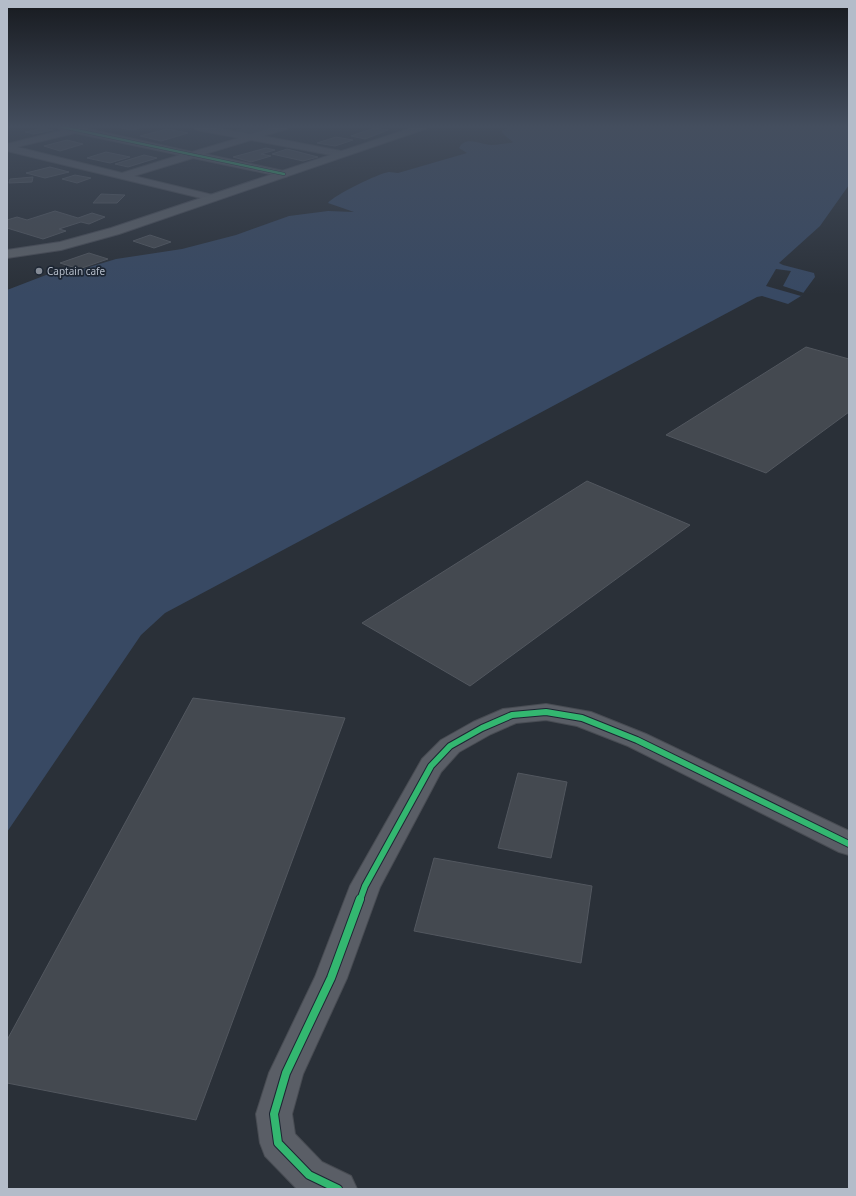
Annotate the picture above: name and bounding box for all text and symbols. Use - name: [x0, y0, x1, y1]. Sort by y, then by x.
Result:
- place label: Captain cafe: [47, 264, 106, 278]
- marker: Captain cafe: [34, 266, 44, 276]

